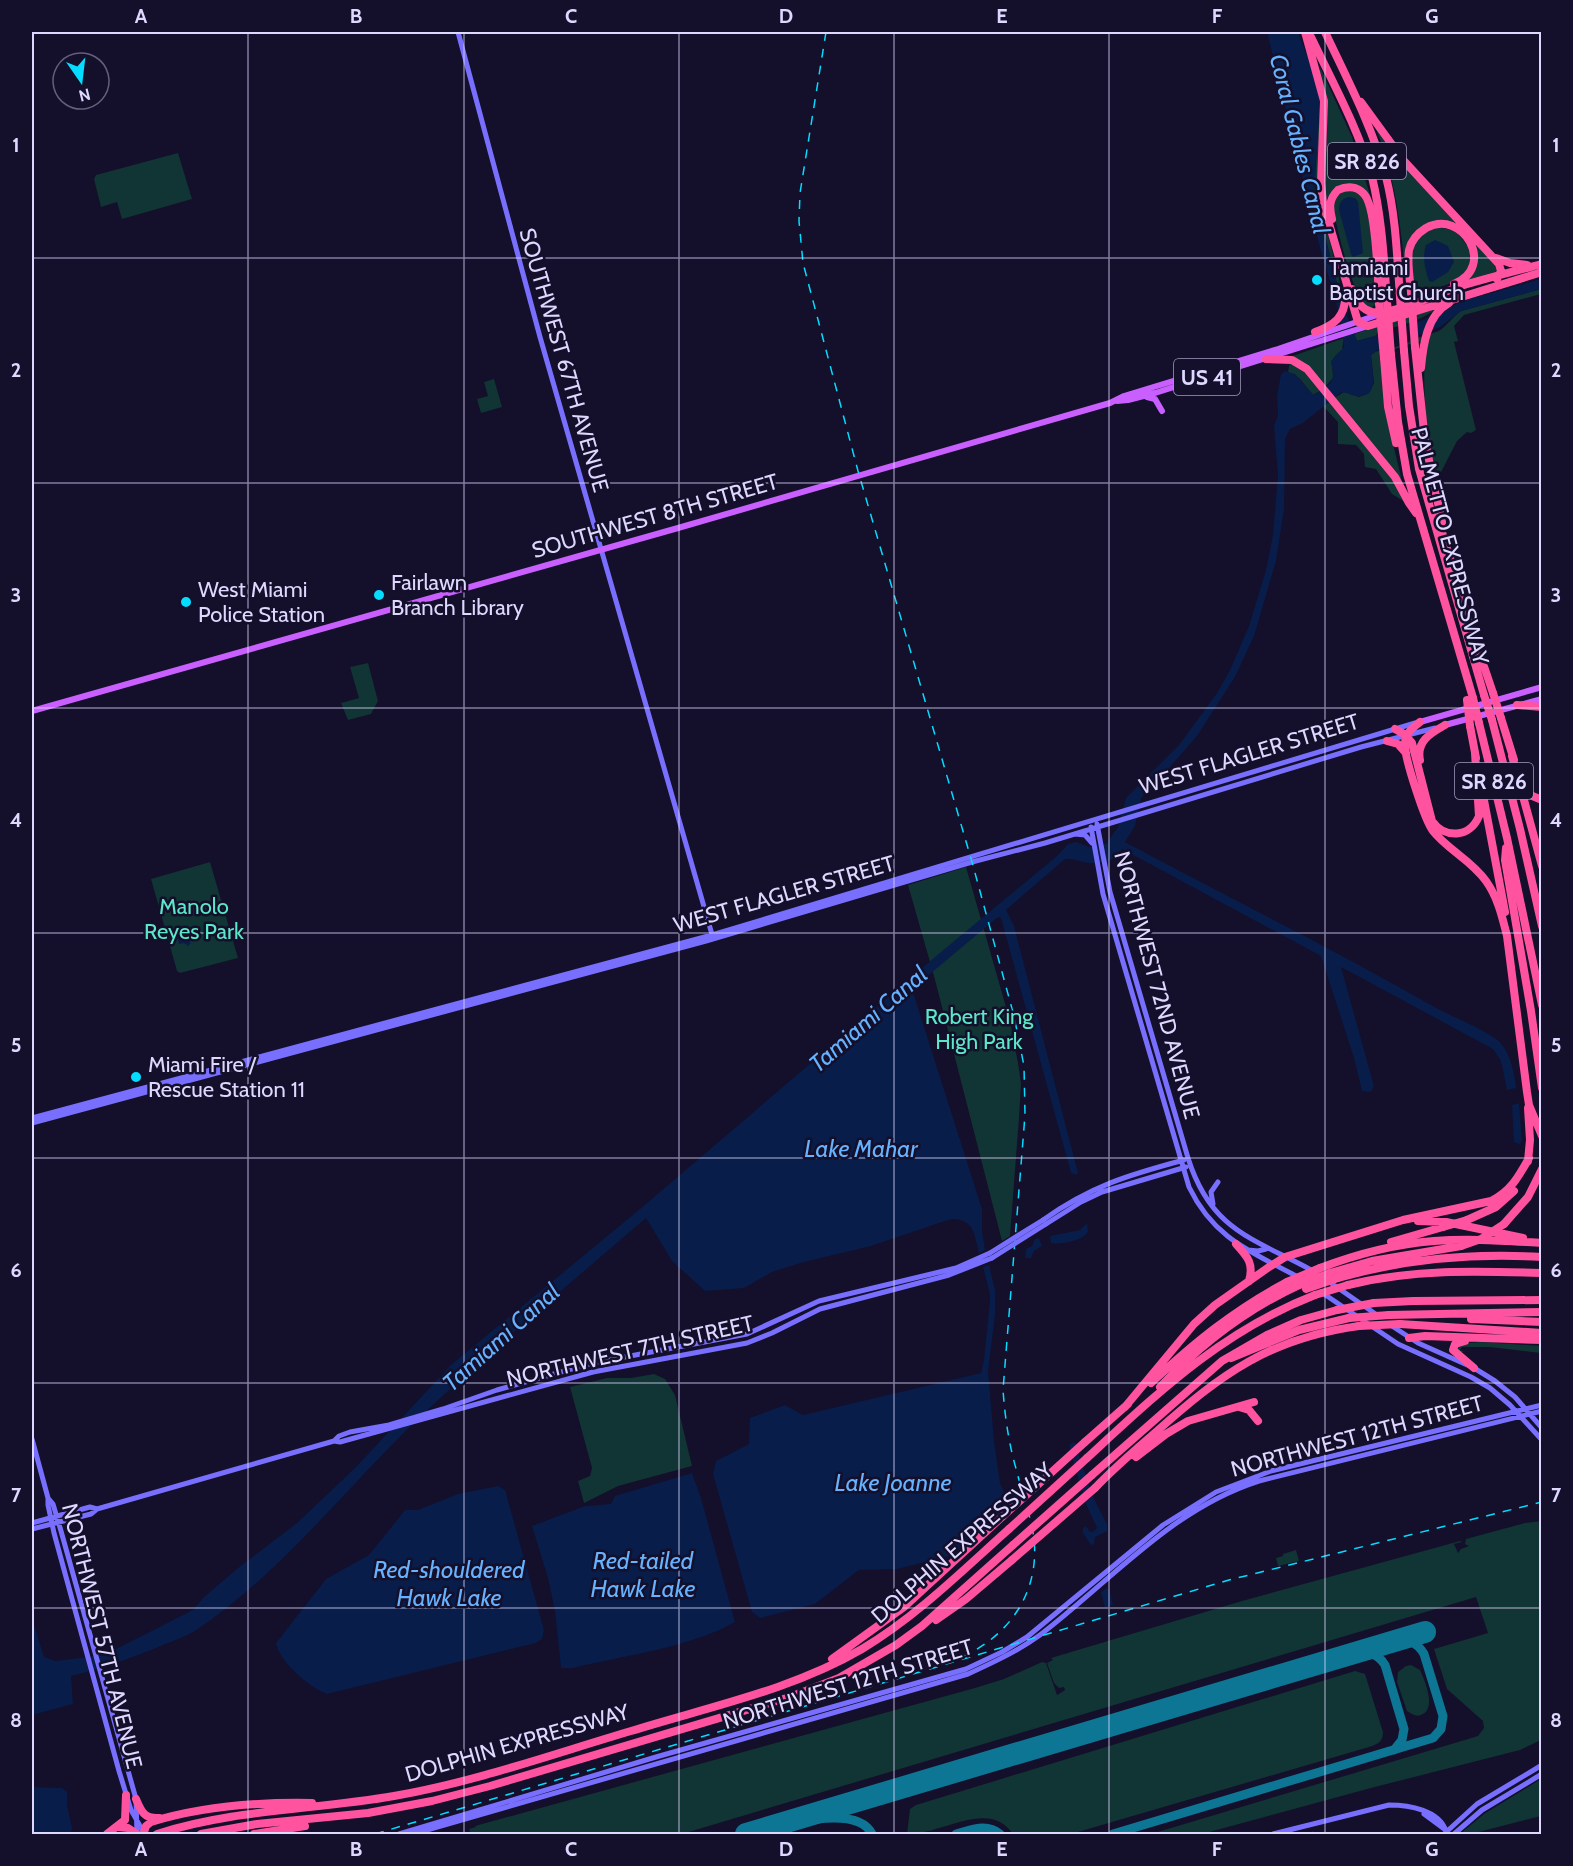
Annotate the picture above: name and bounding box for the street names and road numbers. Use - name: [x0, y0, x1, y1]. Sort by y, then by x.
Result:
- road number: SR 826: [1328, 143, 1406, 179]
- street label: SOUTHWEST 67TH AVENUE: [513, 225, 615, 495]
- road number: US 41: [1174, 359, 1240, 395]
- street label: PALMETTO EXPRESSWAY: [1405, 424, 1495, 668]
- street label: SOUTHWEST 8TH STREET: [529, 468, 781, 564]
- street label: WEST FLAGLER STREET: [1136, 708, 1362, 800]
- road number: SR 826: [1455, 763, 1533, 799]
- street label: NORTHWEST 72ND AVENUE: [1108, 848, 1206, 1122]
- street label: WEST FLAGLER STREET: [670, 849, 898, 938]
- street label: NORTHWEST 7TH STREET: [504, 1309, 756, 1393]
- street label: NORTHWEST 12TH STREET: [1228, 1389, 1486, 1483]
- street label: DOLPHIN EXPRESSWAY: [866, 1456, 1059, 1629]
- street label: NORTHWEST 57TH AVENUE: [56, 1501, 148, 1771]
- street label: NORTHWEST 12TH STREET: [720, 1633, 977, 1735]
- street label: DOLPHIN EXPRESSWAY: [402, 1698, 633, 1788]

